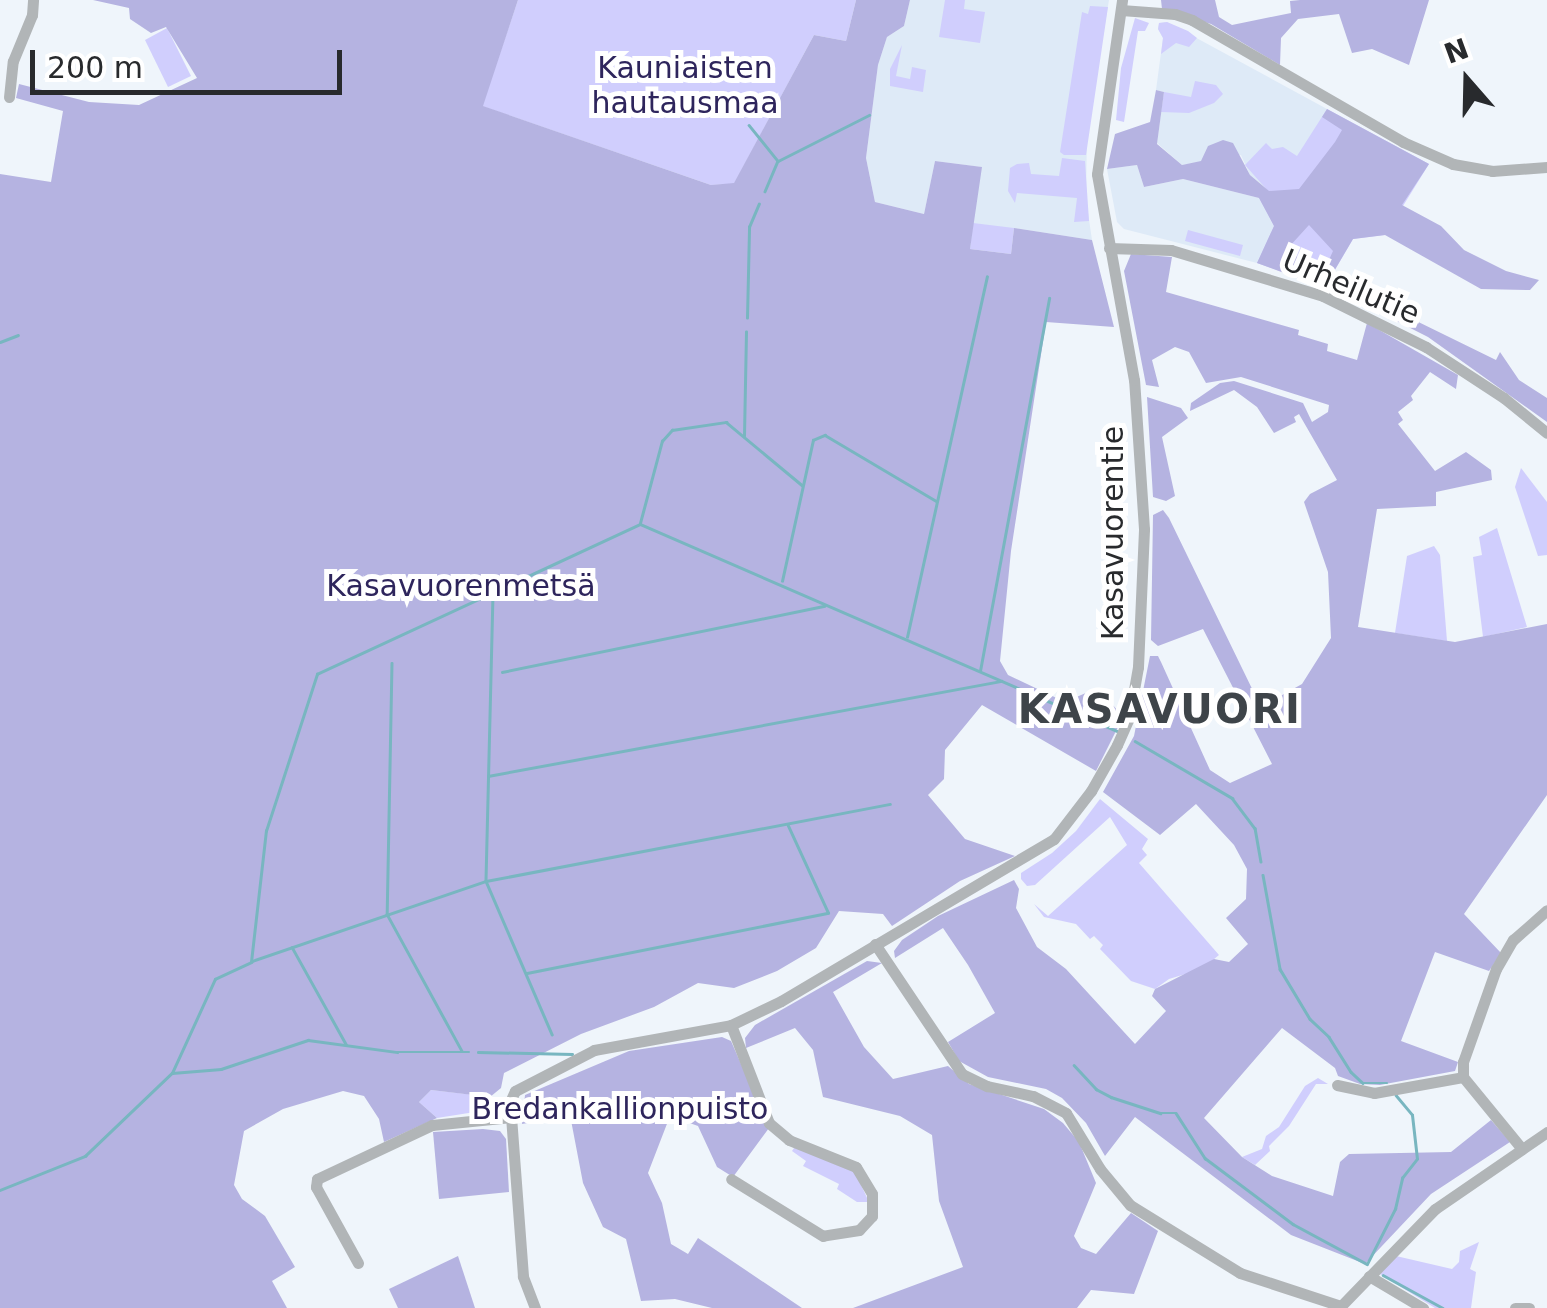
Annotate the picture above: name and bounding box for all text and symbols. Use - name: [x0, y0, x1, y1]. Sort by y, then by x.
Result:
- scale bar: [35, 30, 348, 92]
- north arrow: [1417, 30, 1517, 130]
- text: N: [1440, 32, 1473, 71]
- text: 200 m: [47, 50, 143, 85]
- park label: Kauniaisten hautausmaa: [591, 50, 779, 120]
- street label: Urheilutie: [1277, 242, 1425, 332]
- street label: Kasavuorentie: [1095, 426, 1131, 640]
- park label: Kasavuorenmetsä: [326, 568, 596, 604]
- district label: KASAVUORI: [1018, 685, 1302, 733]
- park label: Bredankallionpuisto: [472, 1091, 768, 1127]

